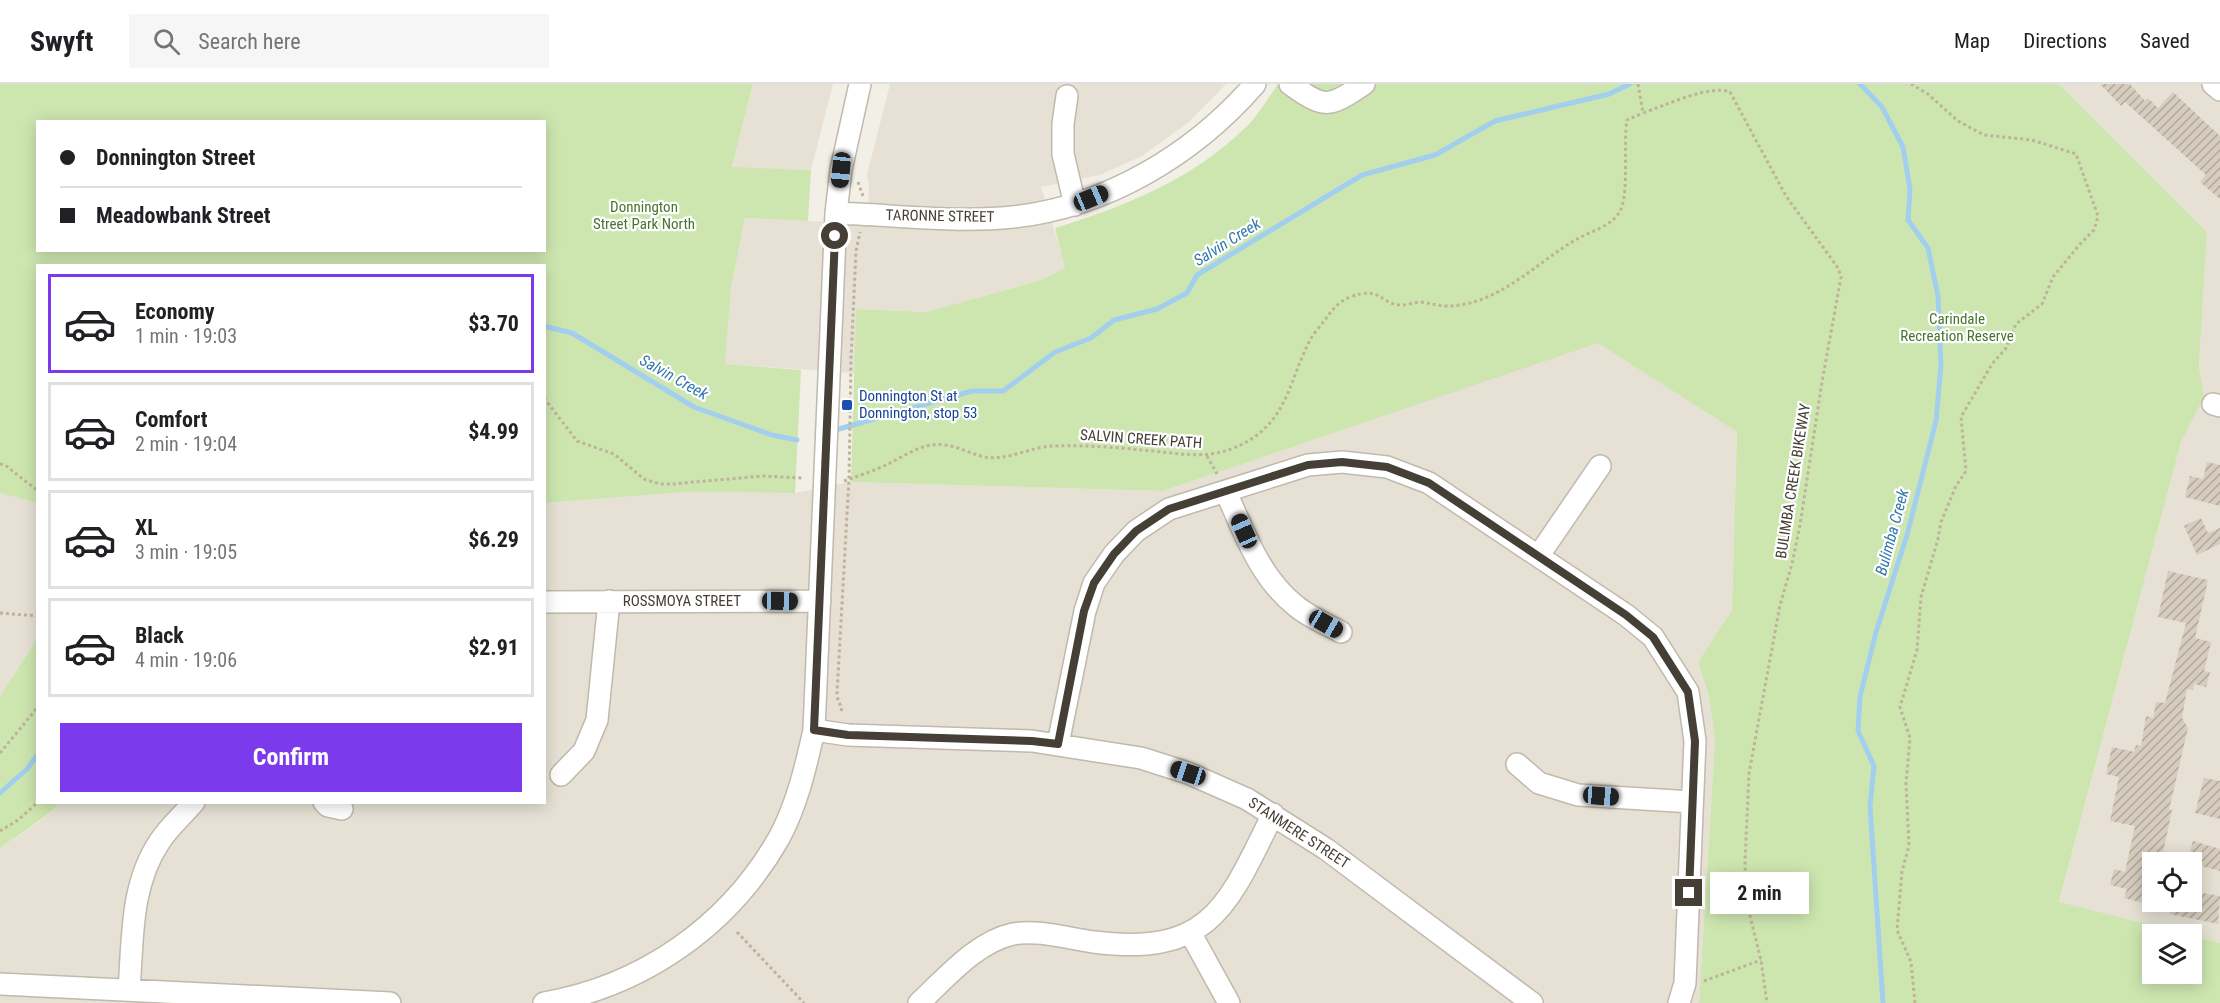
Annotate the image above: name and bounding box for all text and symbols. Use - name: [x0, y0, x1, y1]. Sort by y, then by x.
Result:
- search box: [129, 14, 549, 68]
- text: Swyft: [30, 25, 93, 58]
- icon: search: [150, 25, 183, 58]
- text: Search here: [198, 29, 301, 54]
- text: Map: [1954, 29, 1990, 53]
- text: Directions: [2023, 29, 2107, 53]
- text: Saved: [2140, 29, 2190, 53]
- text: Donnington Street: [96, 145, 255, 170]
- car: [830, 151, 852, 189]
- car: [1071, 183, 1111, 213]
- park label: Donnington Street Park North: [593, 198, 695, 233]
- text: Meadowbank Street: [96, 203, 271, 228]
- street label: TARONNE STREET: [885, 206, 995, 226]
- water label: Salvin Creek: [1190, 213, 1265, 270]
- route start: [821, 222, 848, 249]
- icon: car: [63, 297, 117, 351]
- text: Economy: [135, 299, 215, 324]
- park label: Carindale Recreation Reserve: [1900, 310, 2014, 345]
- text: $3.70: [468, 311, 519, 336]
- text: 1 min · 19:03: [135, 324, 237, 348]
- water label: Salvin Creek: [636, 350, 712, 404]
- place label: Donnington St at Donnington, stop 53: [859, 387, 978, 422]
- marker: Donnington St at Donnington, stop 53: [840, 398, 854, 412]
- street label: BULIMBA CREEK BIKEWAY: [1772, 402, 1814, 560]
- icon: car: [63, 405, 117, 459]
- text: Comfort: [135, 407, 208, 432]
- text: $4.99: [468, 419, 519, 444]
- street label: SALVIN CREEK PATH: [1079, 426, 1203, 452]
- text: 2 min · 19:04: [135, 432, 237, 456]
- water label: Bulimba Creek: [1871, 486, 1913, 577]
- car: [1228, 511, 1260, 551]
- icon: car: [63, 513, 117, 567]
- text: XL: [135, 515, 158, 540]
- text: $6.29: [468, 527, 519, 552]
- text: 3 min · 19:05: [135, 540, 237, 564]
- street label: ROSSMOYA STREET: [623, 592, 741, 610]
- car: [762, 592, 798, 610]
- car: [1306, 607, 1346, 641]
- icon: car: [63, 621, 117, 675]
- text: Black: [135, 623, 184, 648]
- text: $2.91: [468, 635, 519, 660]
- text: 4 min · 19:06: [135, 648, 237, 672]
- button: Confirm: [60, 723, 522, 792]
- car: [1168, 759, 1208, 787]
- car: [1582, 786, 1620, 806]
- street label: STANMERE STREET: [1245, 794, 1353, 873]
- map controls: [2142, 852, 2202, 984]
- button: locate: [2142, 852, 2202, 912]
- callout: 2 min: [1710, 872, 1809, 914]
- route end: [1675, 879, 1702, 906]
- text: 2 min: [1737, 881, 1782, 905]
- button: layers: [2142, 924, 2202, 984]

